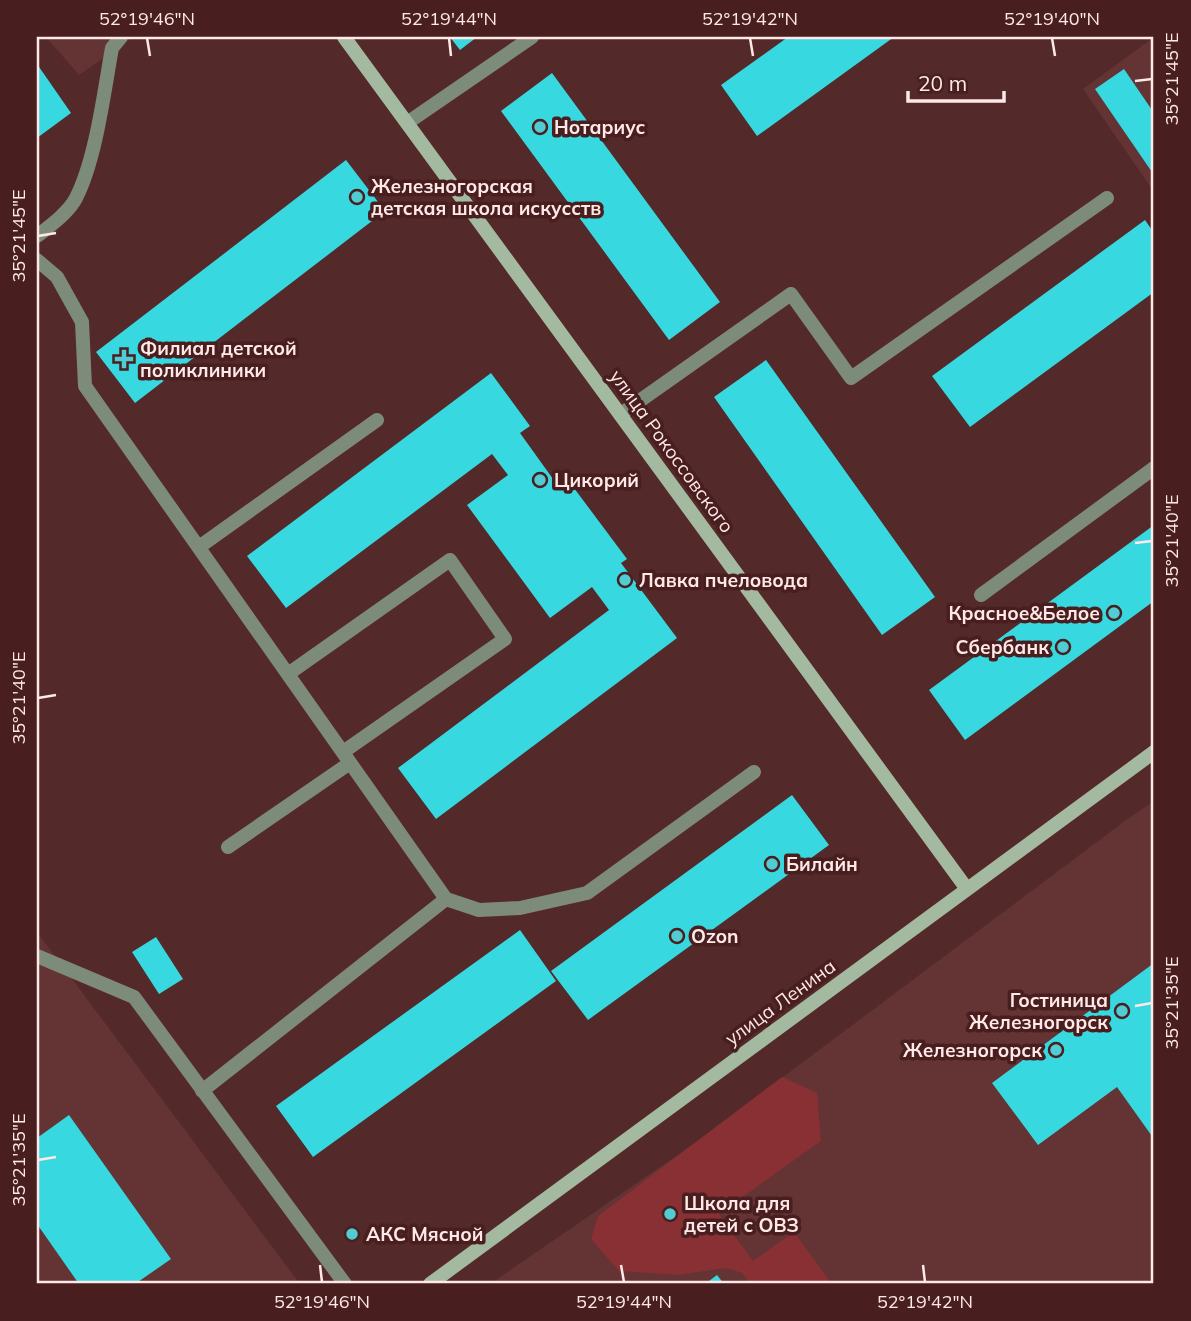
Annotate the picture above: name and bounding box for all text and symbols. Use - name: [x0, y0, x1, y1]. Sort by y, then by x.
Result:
- text: 52°19'46"N: [99, 7, 195, 30]
- text: 52°19'44"N: [401, 7, 497, 30]
- text: 52°19'42"N: [702, 7, 798, 30]
- text: 52°19'40"N: [1004, 7, 1100, 30]
- text: 35°21'45"E: [1160, 32, 1183, 126]
- scale bar: [908, 60, 1004, 104]
- text: 20 m: [918, 70, 967, 96]
- place label: Нотариус: [554, 115, 646, 139]
- marker: Нотариус: [532, 119, 548, 135]
- place label: Железногорская детская школа искусств: [371, 174, 601, 220]
- text: 35°21'45"E: [7, 189, 30, 283]
- marker: Железногорская детская школа искусств: [349, 189, 365, 205]
- place label: Филиал детской поликлиники: [140, 336, 297, 382]
- marker: Филиал детской поликлиники: [114, 349, 134, 369]
- street label: улица Рокоссовского: [605, 365, 739, 537]
- place label: Цикорий: [554, 468, 639, 492]
- marker: Цикорий: [532, 472, 548, 488]
- text: 35°21'40"E: [1160, 494, 1183, 588]
- place label: Лавка пчеловода: [639, 568, 808, 592]
- marker: Лавка пчеловода: [617, 572, 633, 588]
- place label: Красное&Белое: [948, 601, 1100, 625]
- marker: Красное&Белое: [1106, 605, 1122, 621]
- place label: Сбербанк: [956, 635, 1049, 659]
- marker: Сбербанк: [1055, 639, 1071, 655]
- text: 35°21'40"E: [7, 651, 30, 745]
- place label: Билайн: [786, 852, 858, 876]
- marker: Билайн: [764, 856, 780, 872]
- place label: Ozon: [691, 924, 738, 948]
- marker: Ozon: [669, 928, 685, 944]
- street label: улица Ленина: [720, 954, 840, 1050]
- text: 35°21'35"E: [1160, 956, 1183, 1050]
- place label: Гостиница Железногорск: [969, 988, 1108, 1034]
- marker: Гостиница Железногорск: [1114, 1003, 1130, 1019]
- place label: Железногорск: [903, 1038, 1042, 1062]
- marker: Железногорск: [1048, 1042, 1064, 1058]
- text: 35°21'35"E: [7, 1113, 30, 1207]
- place label: Школа для детей с ОВЗ: [684, 1191, 799, 1237]
- marker: Школа для детей с ОВЗ: [662, 1206, 678, 1222]
- place label: АКС Мясной: [366, 1222, 483, 1246]
- marker: АКС Мясной: [344, 1226, 360, 1242]
- text: 52°19'46"N: [274, 1290, 370, 1313]
- text: 52°19'44"N: [576, 1290, 672, 1313]
- text: 52°19'42"N: [877, 1290, 973, 1313]

